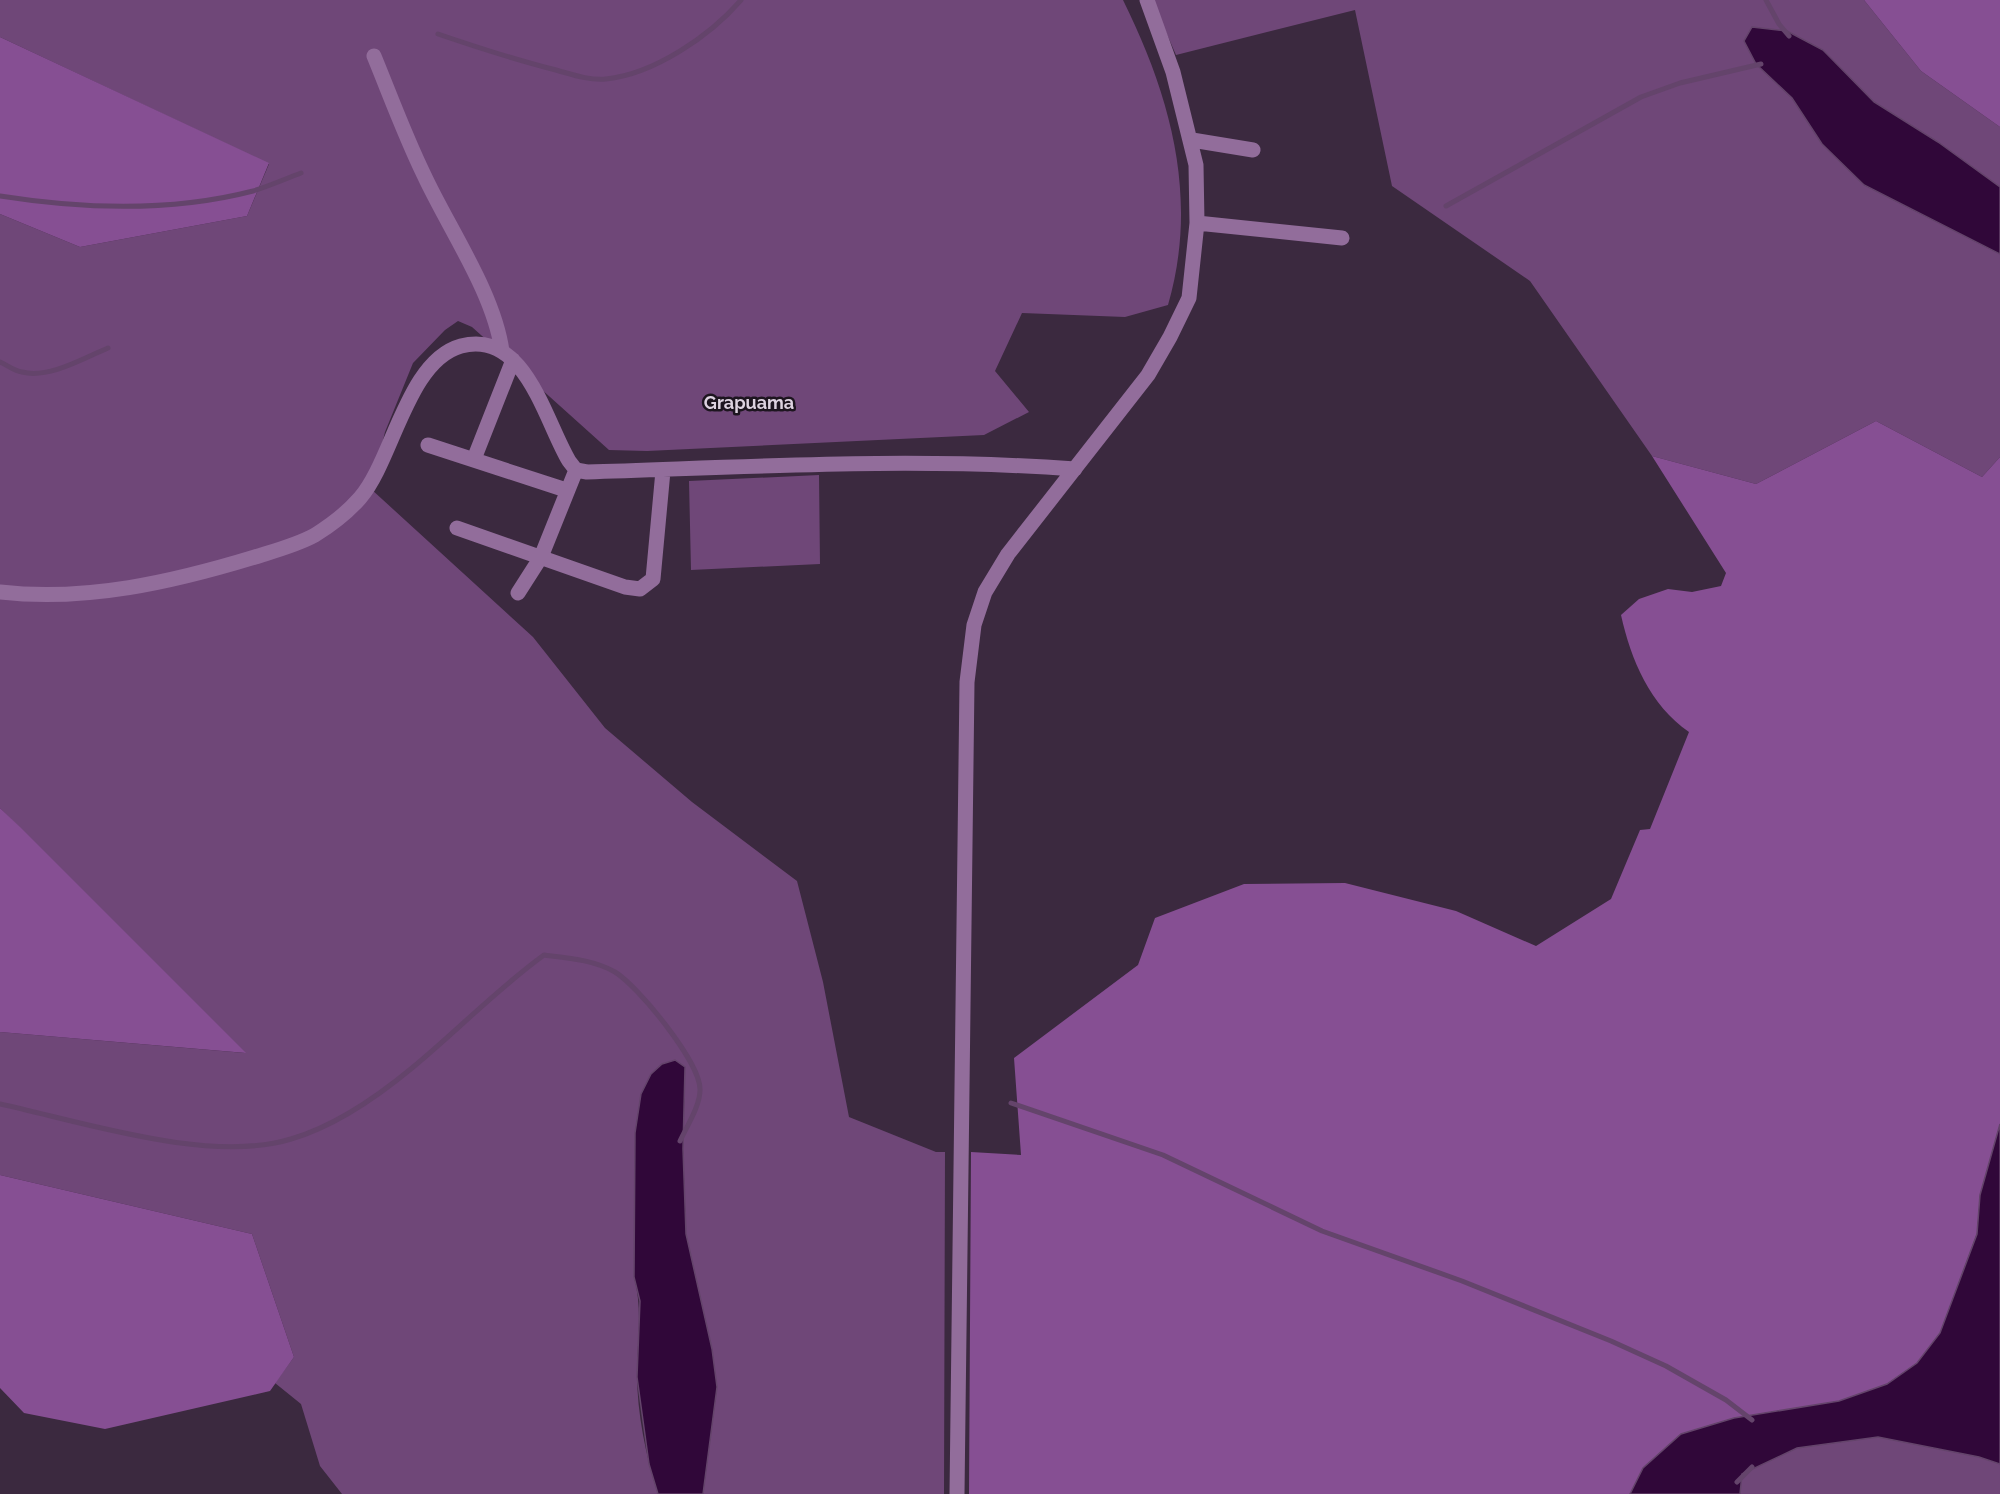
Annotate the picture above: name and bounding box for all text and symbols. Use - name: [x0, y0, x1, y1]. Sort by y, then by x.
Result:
- district label: Grapuama: [704, 392, 794, 413]

